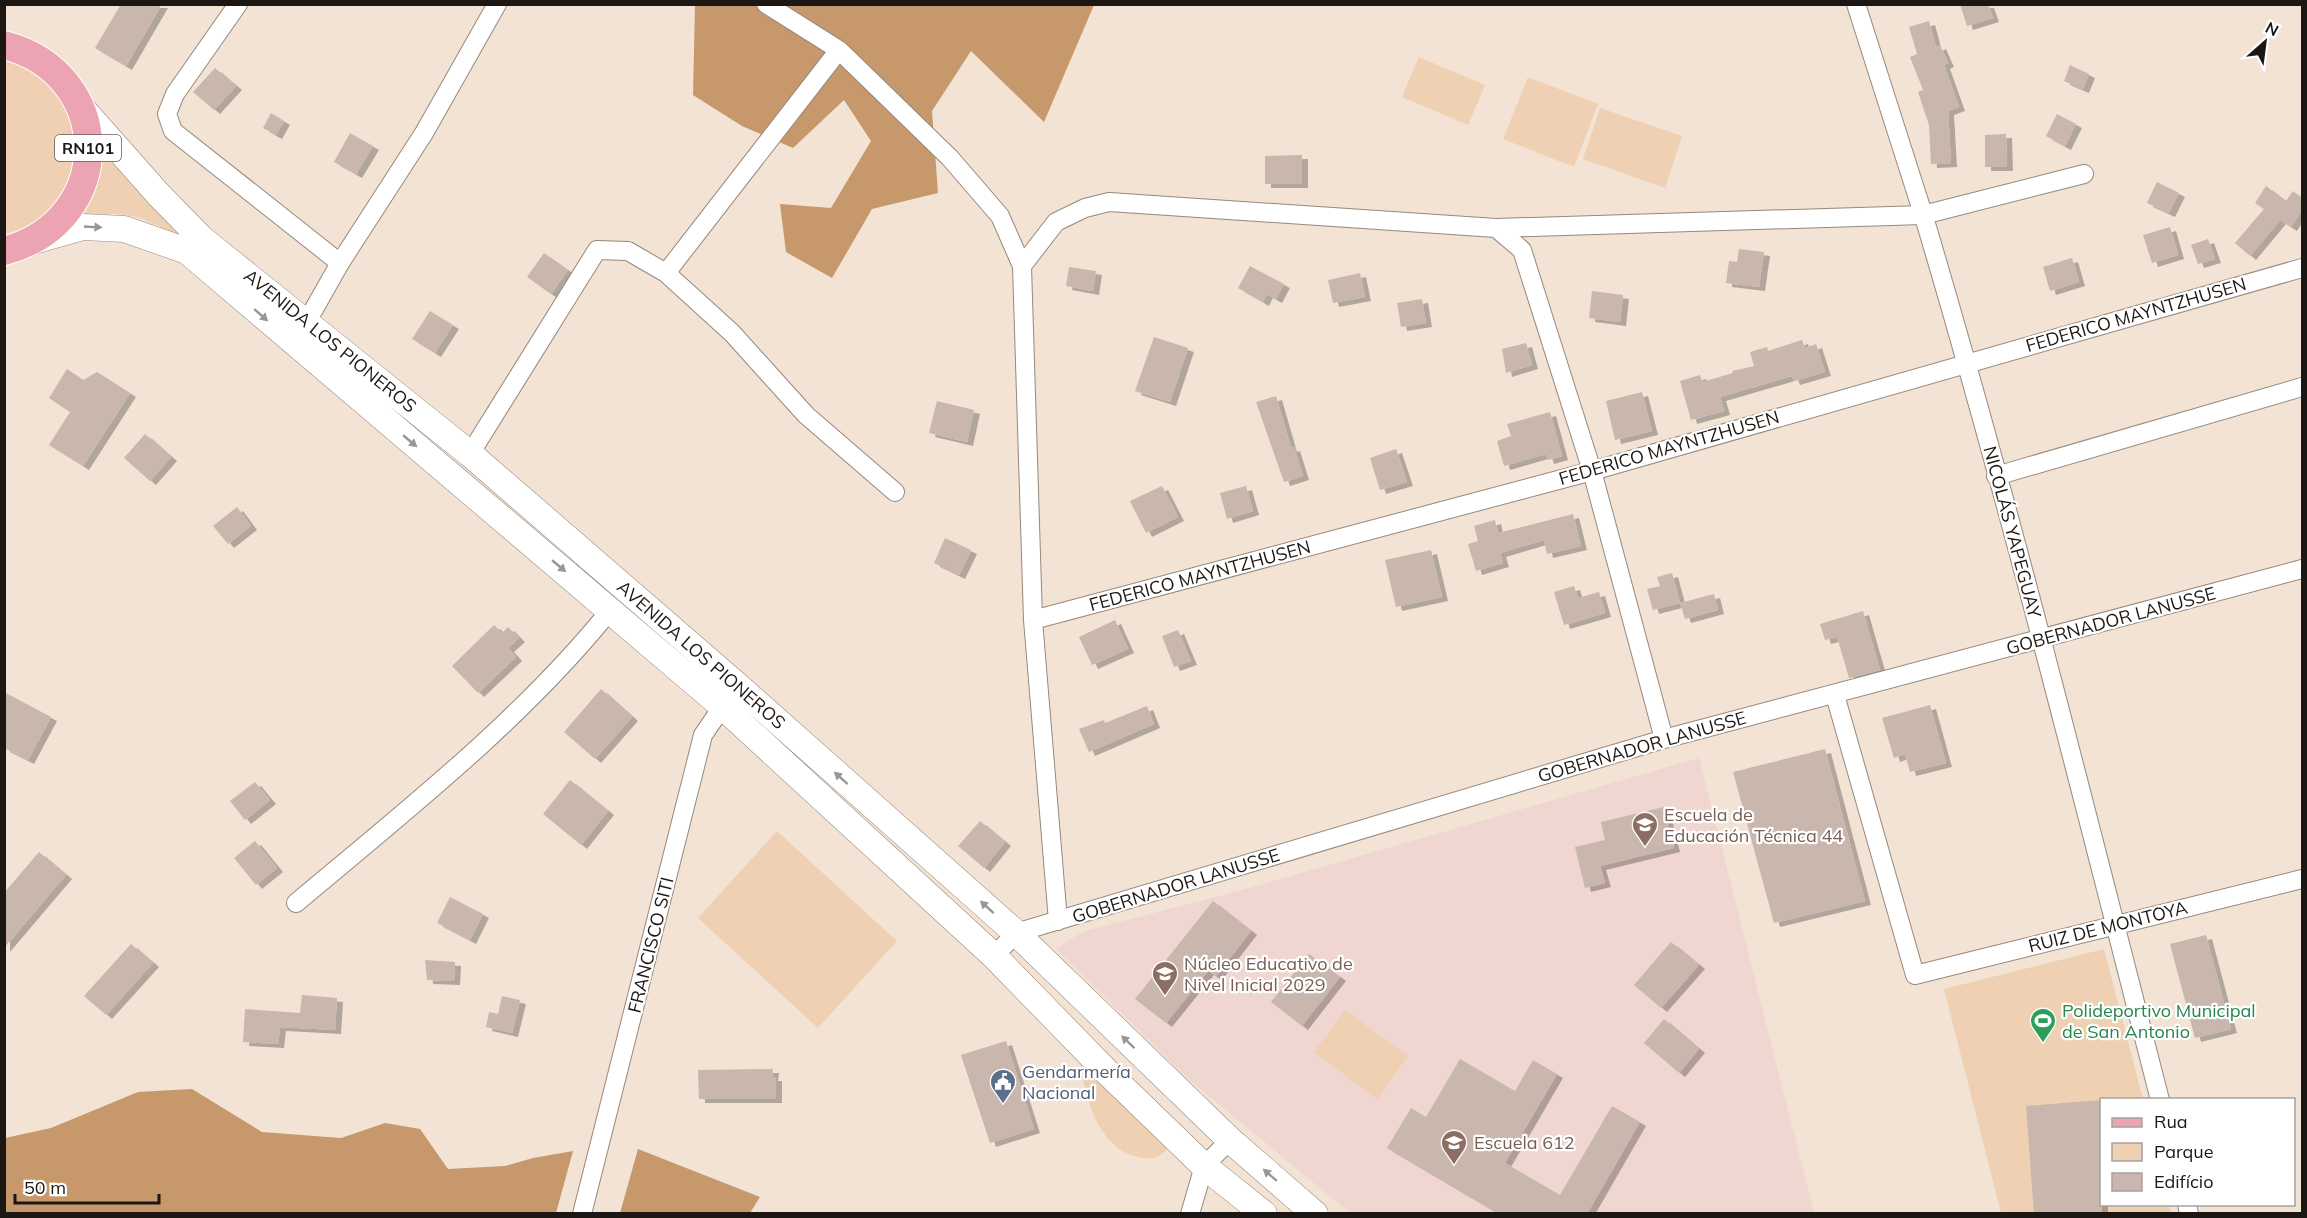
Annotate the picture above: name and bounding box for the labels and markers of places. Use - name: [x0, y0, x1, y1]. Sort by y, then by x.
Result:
- place label: Escuela de Educación Técnica 44: [1664, 803, 1843, 847]
- school or university icon: Escuela de Educación Técnica 44: [1630, 810, 1660, 848]
- place label: Núcleo Educativo de Nivel Inicial 2029: [1184, 952, 1353, 996]
- school or university icon: Núcleo Educativo de Nivel Inicial 2029: [1150, 959, 1180, 997]
- place label: Polideportivo Municipal de San Antonio: [2062, 999, 2256, 1043]
- sports icon: Polideportivo Municipal de San Antonio: [2028, 1006, 2058, 1044]
- place label: Gendarmería Nacional: [1022, 1060, 1131, 1104]
- public building icon: Gendarmería Nacional: [988, 1067, 1018, 1105]
- school or university icon: Escuela 612: [1439, 1128, 1469, 1166]
- place label: Escuela 612: [1474, 1131, 1575, 1154]

